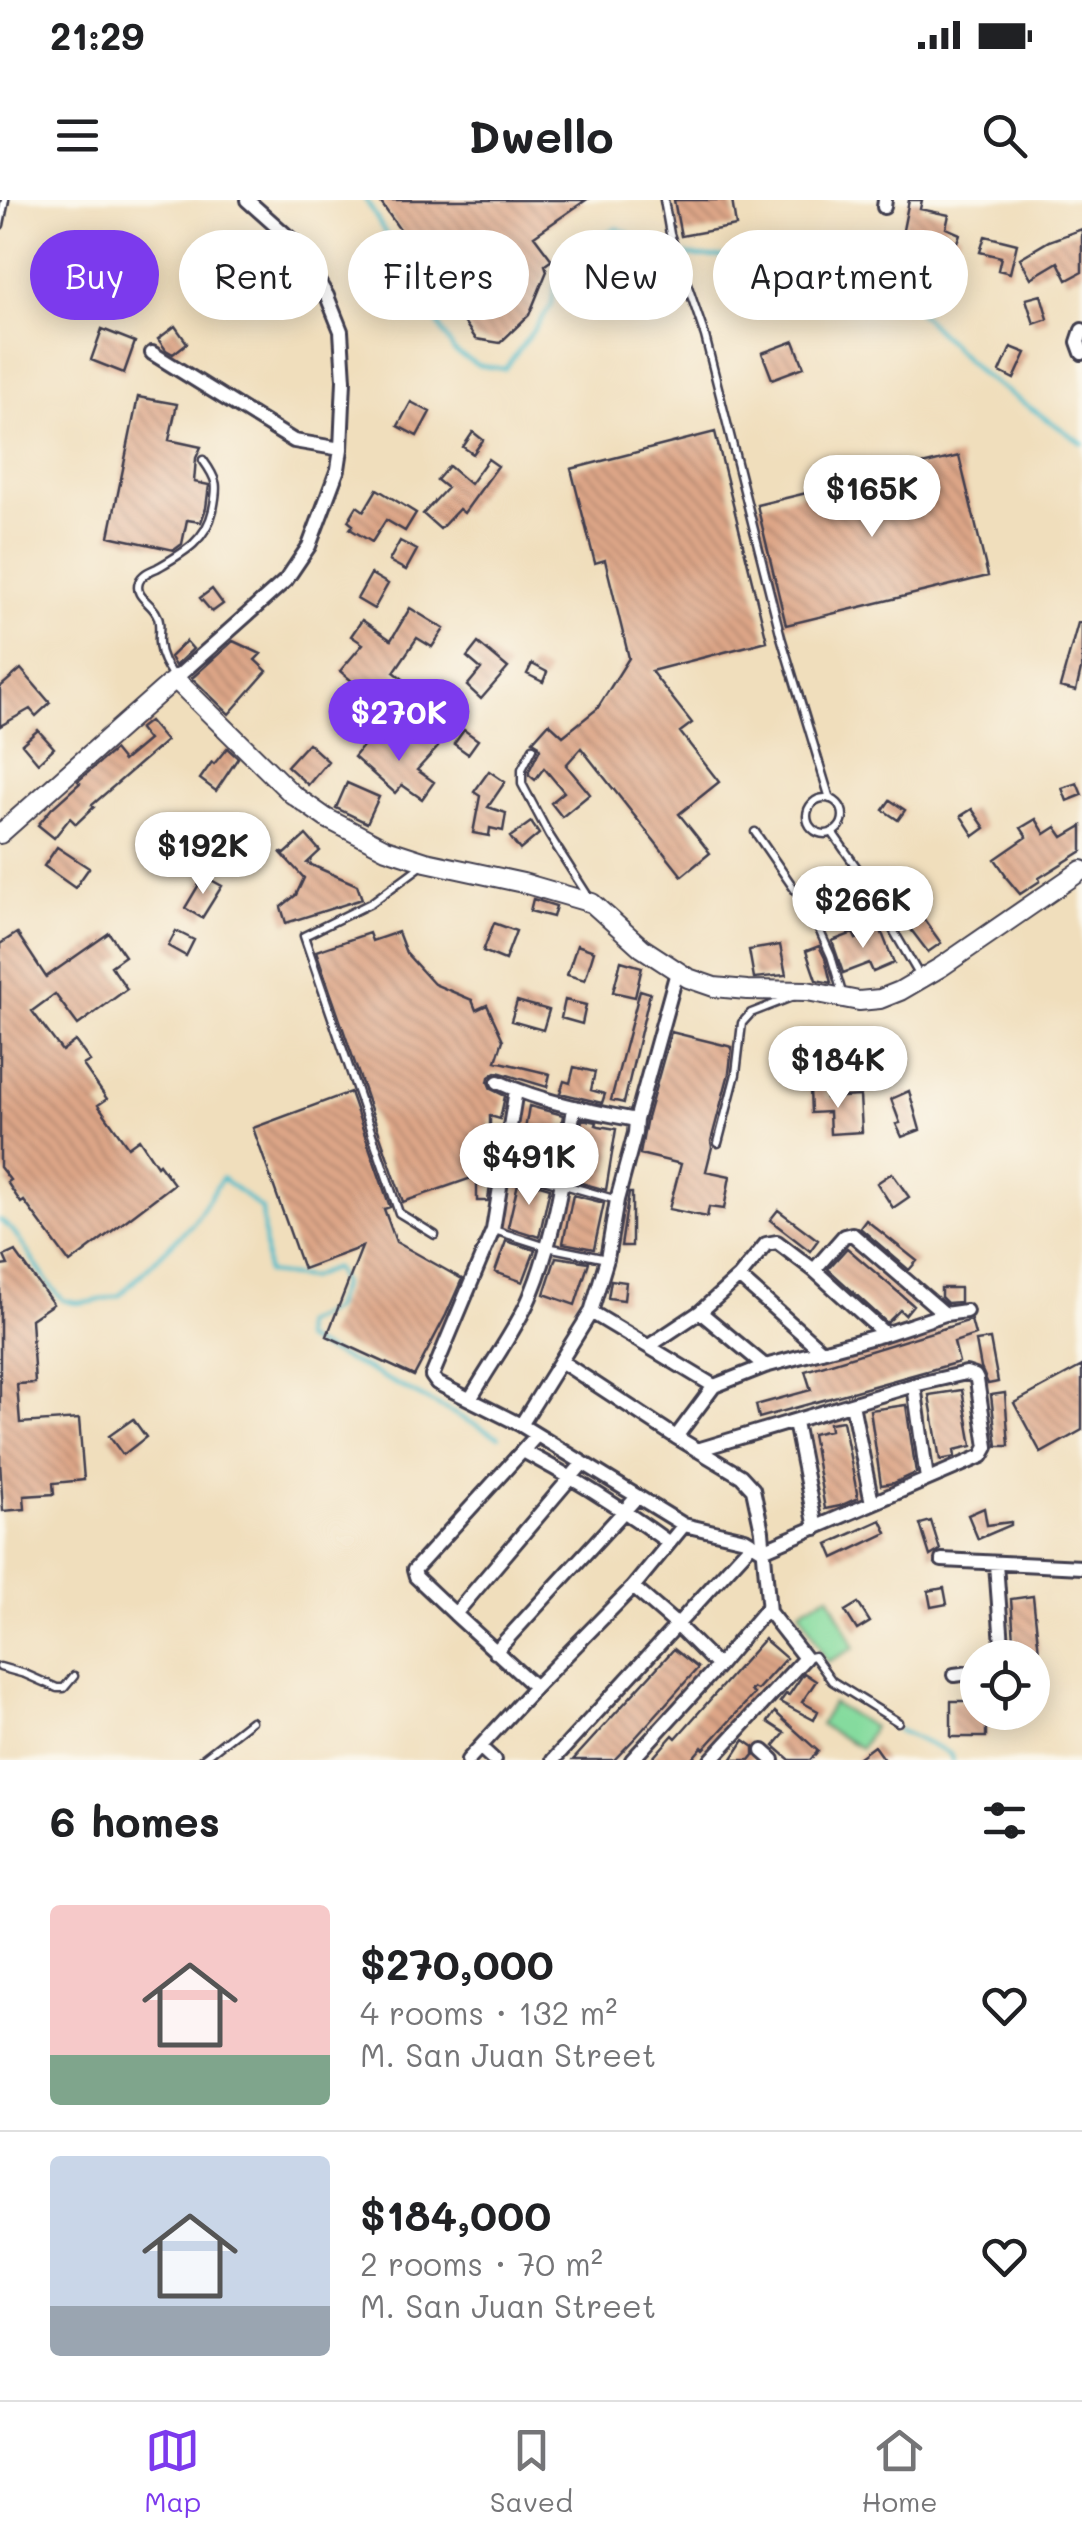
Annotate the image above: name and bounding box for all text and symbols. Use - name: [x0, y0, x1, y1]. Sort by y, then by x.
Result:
- text: 21:29: [50, 10, 144, 60]
- text: Dwello: [468, 106, 614, 164]
- icon: menu: [50, 108, 105, 163]
- icon: search: [977, 108, 1032, 163]
- chip: Buy: [30, 230, 159, 320]
- chip: Rent: [179, 230, 328, 320]
- chip: Filters: [348, 230, 529, 320]
- chip: New: [549, 230, 693, 320]
- chip: Apartment: [713, 230, 968, 320]
- pin: $165K: [802, 455, 942, 540]
- text: $165K: [825, 466, 919, 508]
- pin: $270K: [329, 679, 469, 764]
- text: $270K: [350, 690, 448, 732]
- pin: $192K: [133, 812, 273, 897]
- text: $192K: [157, 823, 249, 865]
- pin: $266K: [793, 866, 933, 951]
- text: $266K: [814, 877, 912, 919]
- pin: $184K: [768, 1026, 908, 1111]
- text: $184K: [790, 1037, 886, 1079]
- pin: $491K: [459, 1123, 599, 1208]
- text: $491K: [482, 1134, 576, 1176]
- map controls: [960, 1640, 1050, 1730]
- button: locate: [960, 1640, 1050, 1730]
- text: 6 homes: [50, 1793, 220, 1848]
- icon: filters: [977, 1793, 1032, 1848]
- text: $270,000: [360, 1936, 554, 1991]
- icon: home: [130, 1945, 250, 2065]
- icon: heart: [977, 1978, 1032, 2033]
- text: 4 rooms · 132 m²: [360, 1991, 617, 2033]
- text: M. San Juan Street: [360, 2033, 656, 2075]
- text: $184,000: [360, 2187, 551, 2242]
- icon: home: [130, 2196, 250, 2316]
- icon: heart: [977, 2229, 1032, 2284]
- text: 2 rooms · 70 m²: [360, 2242, 603, 2284]
- text: M. San Juan Street: [360, 2284, 656, 2326]
- tab: Map: [144, 2423, 201, 2519]
- tab: Saved: [490, 2423, 573, 2519]
- tab: Home: [861, 2423, 938, 2519]

